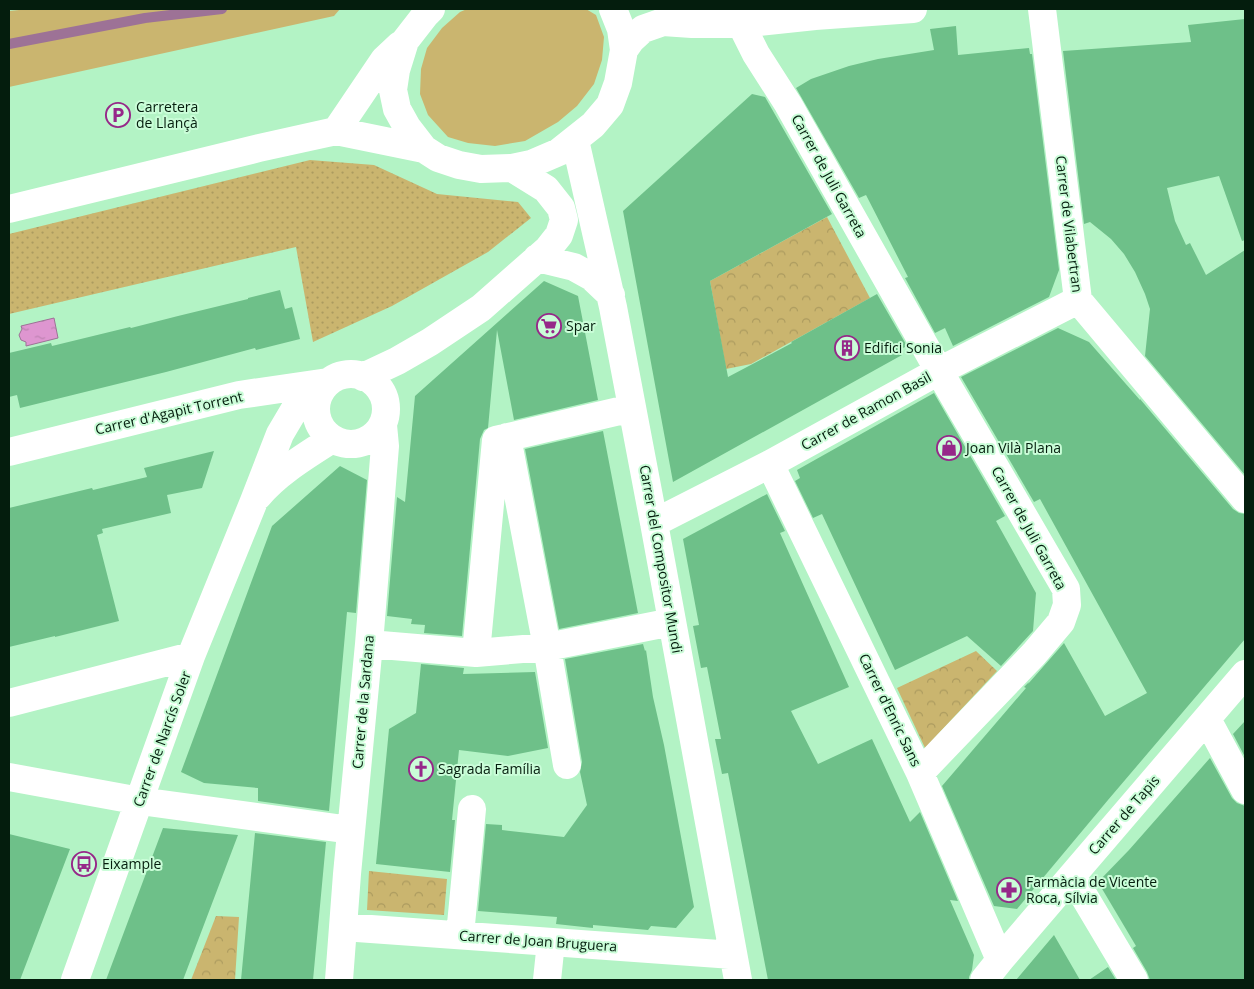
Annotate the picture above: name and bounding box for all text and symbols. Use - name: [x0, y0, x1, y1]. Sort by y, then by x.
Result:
- place label: Carretera de Llançà: [136, 97, 198, 132]
- parking icon: Carretera de Llançà: [105, 102, 131, 128]
- street label: Carrer de Juli Garreta: [788, 111, 871, 241]
- street label: Carrer de Vilabertran: [1052, 154, 1087, 293]
- supermarket icon: Spar: [536, 313, 562, 339]
- place label: Spar: [566, 316, 596, 335]
- building icon: Edifici Sonia: [834, 335, 860, 361]
- place label: Edifici Sonia: [864, 338, 942, 357]
- street label: Carrer de Ramon Basil: [797, 367, 934, 454]
- street label: Carrer d'Agapit Torrent: [93, 386, 245, 439]
- shop icon: Joan Vilà Plana: [936, 435, 962, 461]
- place label: Joan Vilà Plana: [964, 438, 1061, 457]
- street label: Carrer del Compositor Mundi: [636, 463, 687, 655]
- street label: Carrer de Juli Garreta: [988, 463, 1071, 593]
- street label: Carrer de la Sardana: [347, 634, 378, 770]
- street label: Carrer d'Enric Sans: [855, 650, 926, 770]
- street label: Carrer de Narcís Soler: [128, 668, 195, 809]
- church icon: Sagrada Família: [408, 756, 434, 782]
- place label: Sagrada Família: [438, 759, 541, 778]
- street label: Carrer de Tapis: [1084, 771, 1164, 858]
- bus stop icon: Eixample: [71, 851, 97, 877]
- place label: Eixample: [102, 854, 161, 873]
- place label: Farmàcia de Vicente Roca, Sílvia: [1026, 872, 1157, 907]
- pharmacy icon: Farmàcia de Vicente Roca, Sílvia: [996, 877, 1022, 903]
- street label: Carrer de Joan Bruguera: [458, 925, 618, 956]

